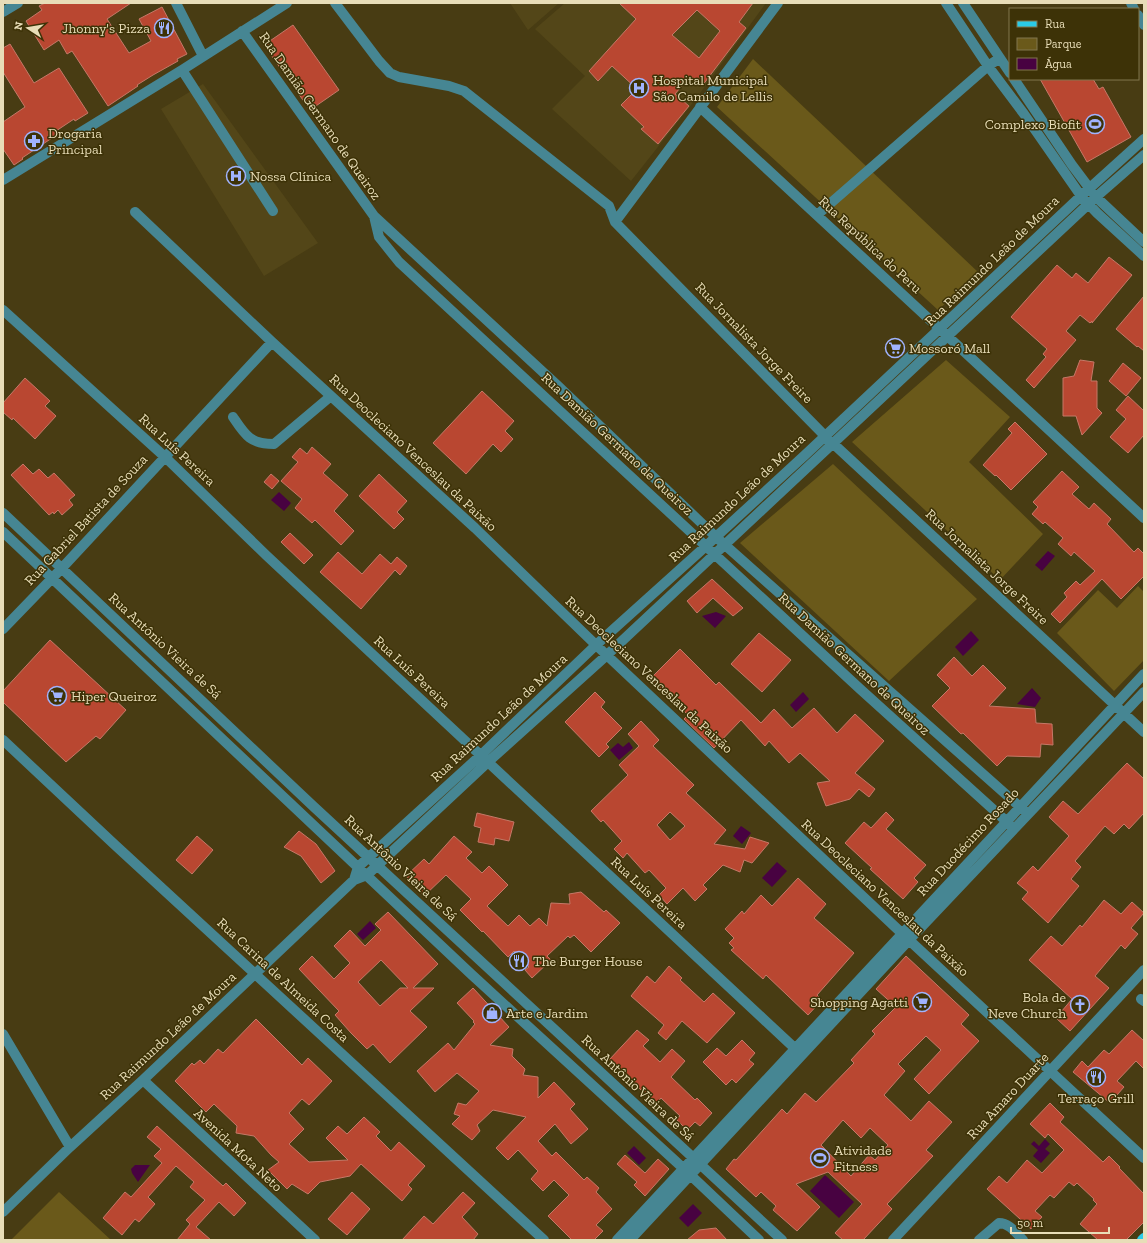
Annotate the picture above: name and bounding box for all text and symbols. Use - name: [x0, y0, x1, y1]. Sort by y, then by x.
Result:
- north arrow: [8, 8, 48, 48]
- legend: [1009, 8, 1139, 80]
- restaurant icon: Jhonny's Pizza: [153, 17, 175, 39]
- text: Rua: [1045, 17, 1065, 31]
- text: N: [11, 20, 26, 31]
- place label: Jhonny's Pizza: [62, 20, 150, 37]
- street label: Rua Damião Germano de Queiroz: [255, 29, 385, 204]
- text: Parque: [1045, 37, 1082, 51]
- text: Água: [1045, 56, 1072, 71]
- place label: Hospital Municipal São Camilo de Lellis: [653, 72, 773, 105]
- hospital icon: Hospital Municipal São Camilo de Lellis: [628, 77, 650, 99]
- sports icon: Complexo Biofit: [1084, 113, 1106, 135]
- place label: Complexo Biofit: [985, 116, 1082, 133]
- place label: Drogaria Principal: [48, 125, 103, 158]
- pharmacy icon: Drogaria Principal: [23, 130, 45, 152]
- hospital icon: Nossa Clínica: [225, 165, 247, 187]
- place label: Nossa Clínica: [250, 168, 332, 185]
- street label: Rua Raimundo Leão de Moura: [921, 192, 1063, 330]
- street label: Rua República do Peru: [815, 193, 925, 297]
- street label: Rua Jornalista Jorge Freire: [692, 279, 817, 407]
- supermarket icon: Mossoró Mall: [884, 337, 906, 359]
- place label: Mossoró Mall: [909, 340, 991, 357]
- street label: Rua Damião Germano de Queiroz: [538, 369, 697, 519]
- street label: Rua Deocleciano Venceslau da Paixão: [326, 371, 500, 535]
- street label: Rua Luís Pereira: [135, 410, 219, 490]
- street label: Rua Raimundo Leão de Moura: [665, 430, 809, 566]
- street label: Rua Gabriel Batista de Souza: [21, 451, 151, 589]
- street label: Rua Jornalista Jorge Freire: [922, 506, 1052, 629]
- street label: Rua Antônio Vieira de Sá: [105, 589, 225, 703]
- street label: Rua Damião Germano de Queiroz: [775, 589, 934, 739]
- street label: Rua Deocleciano Venceslau da Paixão: [562, 593, 736, 757]
- street label: Rua Luís Pereira: [370, 632, 454, 712]
- street label: Rua Raimundo Leão de Moura: [427, 650, 571, 786]
- supermarket icon: Hiper Queiroz: [46, 685, 68, 707]
- place label: Hiper Queiroz: [71, 688, 157, 705]
- street label: Rua Duodécimo Rosado: [913, 784, 1023, 900]
- street label: Rua Antônio Vieira de Sá: [341, 811, 461, 925]
- street label: Rua Deocleciano Venceslau da Paixão: [798, 816, 972, 980]
- street label: Rua Luís Pereira: [607, 853, 691, 933]
- street label: Rua Carina de Almeida Costa: [213, 914, 353, 1046]
- restaurant icon: The Burger House: [508, 950, 530, 972]
- place label: The Burger House: [533, 953, 643, 970]
- street label: Rua Raimundo Leão de Moura: [96, 968, 240, 1104]
- place label: Bola de Neve Church: [988, 989, 1066, 1022]
- supermarket icon: Shopping Agatti: [911, 991, 933, 1013]
- place label: Shopping Agatti: [810, 994, 908, 1011]
- church icon: Bola de Neve Church: [1069, 994, 1091, 1016]
- shop icon: Arte e Jardim: [481, 1002, 503, 1024]
- place label: Arte e Jardim: [506, 1005, 588, 1022]
- street label: Rua Antônio Vieira de Sá: [578, 1031, 698, 1145]
- street label: Rua Amaro Duarte: [963, 1049, 1053, 1143]
- restaurant icon: Terraço Grill: [1085, 1066, 1107, 1088]
- place label: Terraço Grill: [1058, 1090, 1135, 1107]
- street label: Avenida Mota Neto: [190, 1105, 286, 1195]
- place label: Atividade Fitness: [834, 1142, 892, 1175]
- sports icon: Atividade Fitness: [809, 1147, 831, 1169]
- scale bar: [1011, 1209, 1109, 1235]
- text: 50 m: [1017, 1216, 1044, 1230]

